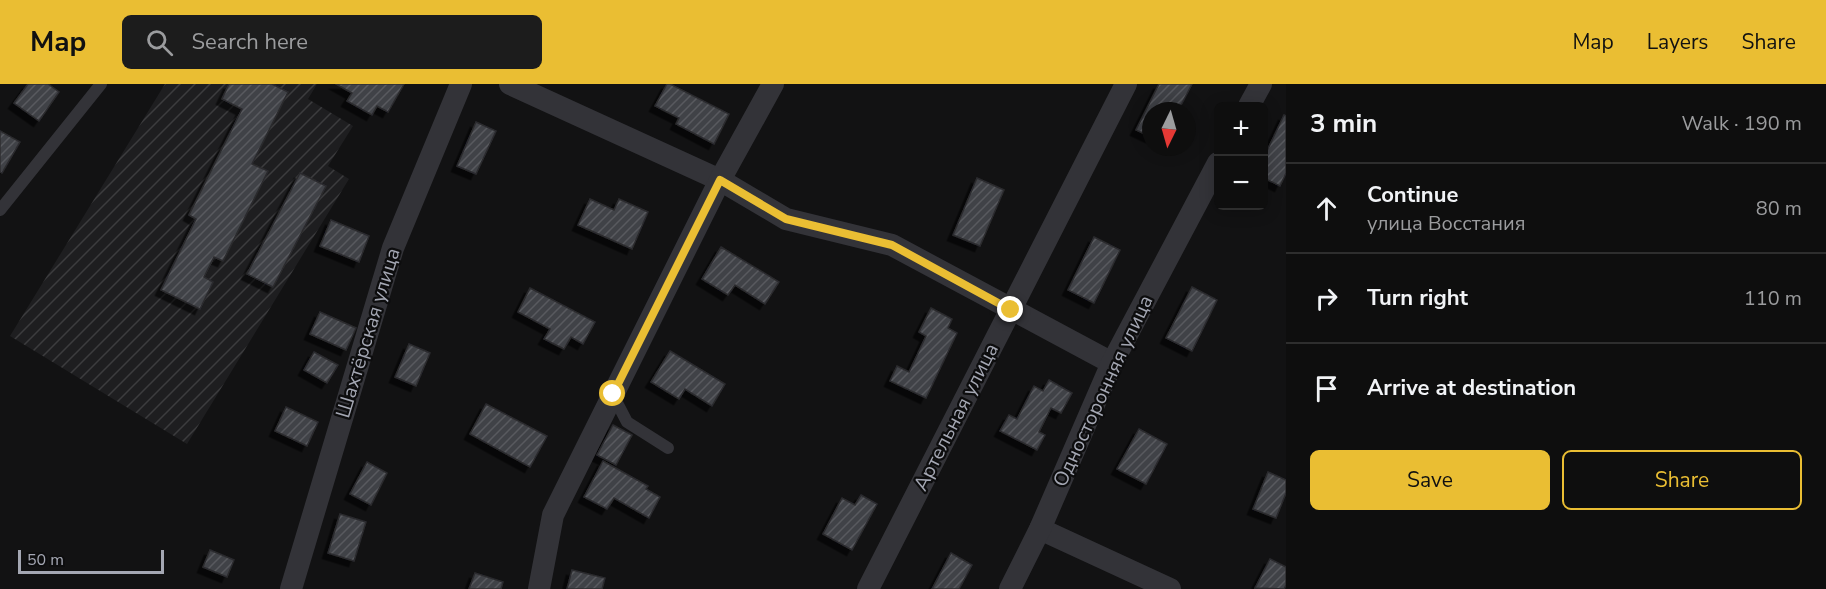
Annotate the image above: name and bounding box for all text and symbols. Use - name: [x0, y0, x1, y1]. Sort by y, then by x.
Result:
- search box: [122, 15, 542, 69]
- text: Map: [30, 23, 86, 61]
- icon: search: [143, 26, 176, 59]
- text: Search here: [191, 27, 308, 57]
- text: Map: [1572, 28, 1614, 56]
- text: Layers: [1647, 28, 1708, 56]
- text: Share: [1741, 28, 1796, 56]
- north arrow: [1142, 102, 1196, 156]
- map controls: [1214, 102, 1268, 210]
- button: +: [1214, 102, 1268, 156]
- text: 3 min: [1310, 106, 1377, 141]
- text: Walk · 190 m: [1682, 110, 1802, 137]
- button: −: [1214, 156, 1268, 210]
- text: Continue: [1367, 180, 1458, 210]
- icon: ahead: [1310, 192, 1343, 225]
- text: 80 m: [1756, 195, 1802, 222]
- text: улица Восстания: [1367, 210, 1526, 237]
- street label: Шахтёрская улица: [329, 245, 407, 421]
- icon: right: [1310, 282, 1343, 315]
- text: Turn right: [1367, 283, 1468, 313]
- text: 110 m: [1744, 285, 1802, 312]
- street label: Односторонняя улица: [1047, 291, 1159, 491]
- route end: [997, 296, 1023, 322]
- street label: Артельная улица: [907, 338, 1005, 496]
- icon: arrive: [1310, 372, 1343, 405]
- text: Arrive at destination: [1367, 373, 1576, 403]
- route start: [599, 380, 625, 406]
- button: Save: [1310, 450, 1550, 510]
- button: Share: [1562, 450, 1802, 510]
- scale bar: [18, 547, 164, 574]
- text: 50 m: [27, 549, 64, 571]

